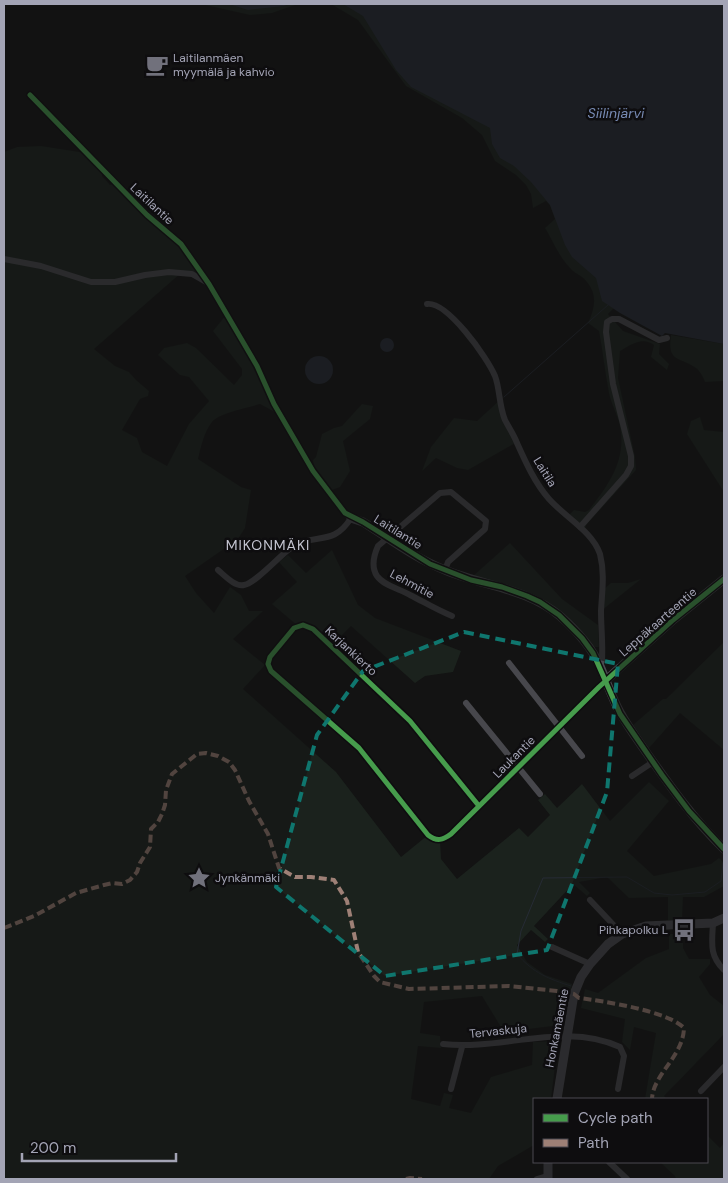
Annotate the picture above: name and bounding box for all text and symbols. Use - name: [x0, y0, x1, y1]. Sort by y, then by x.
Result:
- place label: Laitilanmäen myymälä ja kahvio: [173, 50, 275, 80]
- cafe icon: Laitilanmäen myymälä ja kahvio: [144, 52, 170, 78]
- water label: Siilinjärvi: [588, 104, 645, 122]
- street label: Laitilantie: [127, 180, 177, 228]
- street label: Laitila: [530, 454, 560, 490]
- street label: Laitilantie: [371, 511, 425, 553]
- district label: MIKONMÄKI: [226, 536, 310, 554]
- street label: Lehmitie: [387, 566, 437, 602]
- street label: Leppäkaarteentie: [616, 584, 700, 660]
- street label: Karjankierto: [321, 623, 381, 679]
- street label: Laukantie: [489, 732, 539, 782]
- place icon: Jynkänmäki: [186, 865, 212, 891]
- place label: Jynkänmäki: [215, 870, 280, 886]
- bus stop icon: Pihkapolku L: [671, 917, 697, 943]
- place label: Pihkapolku L: [599, 922, 668, 938]
- street label: Honkamäentie: [542, 987, 573, 1069]
- street label: Tervaskuja: [468, 1020, 528, 1042]
- legend: [533, 1098, 708, 1163]
- text: Cycle path: [578, 1108, 653, 1128]
- scale bar: [22, 1130, 176, 1162]
- text: Path: [578, 1133, 609, 1153]
- text: 200 m: [30, 1138, 76, 1158]

